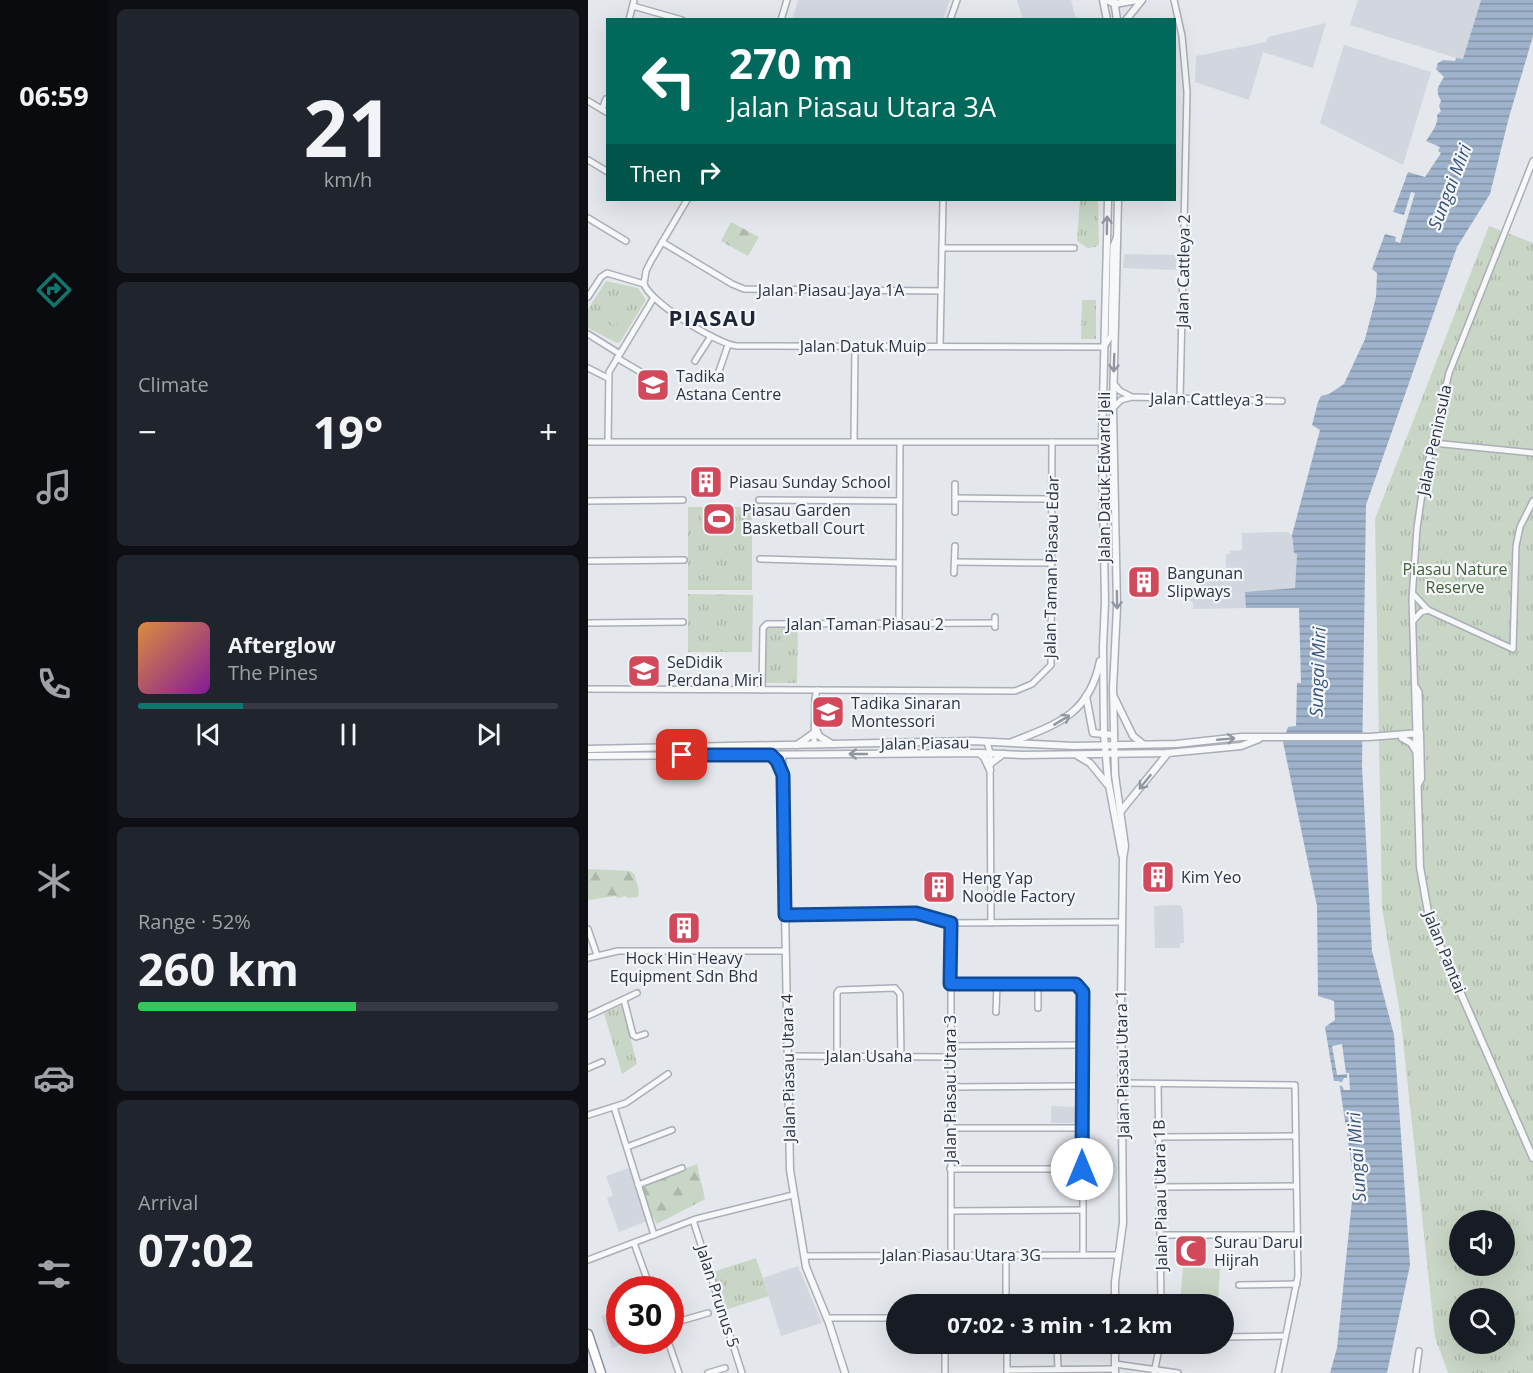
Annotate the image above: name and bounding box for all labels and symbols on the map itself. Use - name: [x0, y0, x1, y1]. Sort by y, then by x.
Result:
- water label: Sungai Miri: [1422, 140, 1477, 233]
- street label: Jalan Cattleya 2: [1171, 214, 1195, 330]
- one-way arrow: [1102, 216, 1113, 236]
- street label: Jalan Piasau Jaya 1A: [756, 279, 905, 301]
- district label: PIASAU: [668, 302, 758, 332]
- street label: Jalan Datuk Muip: [798, 335, 926, 357]
- one-way arrow: [1108, 352, 1120, 372]
- place label: Tadika Astana Centre: [676, 365, 781, 405]
- school or university icon: Tadika Astana Centre: [635, 367, 671, 403]
- street label: Jalan Peninsula: [1411, 383, 1456, 499]
- street label: Jalan Cattleya 3: [1148, 387, 1264, 411]
- street label: Jalan Datuk Edward Jeli: [1093, 392, 1115, 564]
- building icon: Piasau Sunday School: [688, 464, 724, 500]
- place label: Piasau Sunday School: [729, 471, 891, 493]
- street label: Jalan Taman Piasau Edar: [1038, 475, 1064, 660]
- place label: Piasau Garden Basketball Court: [742, 499, 865, 539]
- sports icon: Piasau Garden Basketball Court: [701, 501, 737, 537]
- park label: Piasau Nature Reserve: [1402, 558, 1508, 598]
- place label: Bangunan Slipways: [1167, 562, 1243, 602]
- building icon: Bangunan Slipways: [1126, 564, 1162, 600]
- one-way arrow: [1111, 589, 1123, 609]
- street label: Jalan Taman Piasau 2: [784, 613, 944, 635]
- water label: Sungai Miri: [1303, 626, 1331, 717]
- place label: SeDidik Perdana Miri: [667, 651, 763, 691]
- school or university icon: SeDidik Perdana Miri: [626, 653, 662, 689]
- place label: Tadika Sinaran Montessori: [851, 692, 961, 732]
- school or university icon: Tadika Sinaran Montessori: [810, 694, 846, 730]
- one-way arrow: [1053, 714, 1070, 726]
- pin: [656, 729, 707, 780]
- street label: Jalan Piasau: [878, 731, 970, 755]
- one-way arrow: [1216, 733, 1236, 744]
- one-way arrow: [849, 748, 869, 760]
- one-way arrow: [1138, 774, 1151, 790]
- building icon: Kim Yeo: [1140, 859, 1176, 895]
- place label: Kim Yeo: [1181, 866, 1241, 888]
- place label: Heng Yap Noodle Factory: [962, 867, 1076, 907]
- building icon: Heng Yap Noodle Factory: [921, 869, 957, 905]
- street label: Jalan Pantai: [1418, 906, 1472, 996]
- building icon: Hock Hin Heavy Equipment Sdn Bhd: [666, 910, 702, 946]
- place label: Hock Hin Heavy Equipment Sdn Bhd: [610, 947, 758, 987]
- street label: Jalan Piasau Utara 1: [1110, 990, 1134, 1140]
- street label: Jalan Piasau Utara 4: [776, 994, 800, 1144]
- street label: Jalan Piasau Utara 3: [939, 1015, 961, 1165]
- street label: Jalan Usaha: [824, 1045, 912, 1067]
- water label: Sungai Miri: [1341, 1111, 1371, 1203]
- street label: Jalan Piaau Utara 1B: [1148, 1119, 1172, 1273]
- position arrow: [1050, 1137, 1114, 1201]
- place label: Surau Darul Hijrah: [1214, 1231, 1303, 1271]
- mosque icon: Surau Darul Hijrah: [1173, 1233, 1209, 1269]
- street label: Jalan Prunus 5: [690, 1240, 745, 1350]
- street label: Jalan Piasau Utara 3G: [879, 1244, 1041, 1266]
- speed limit sign: 30: [606, 1276, 684, 1354]

